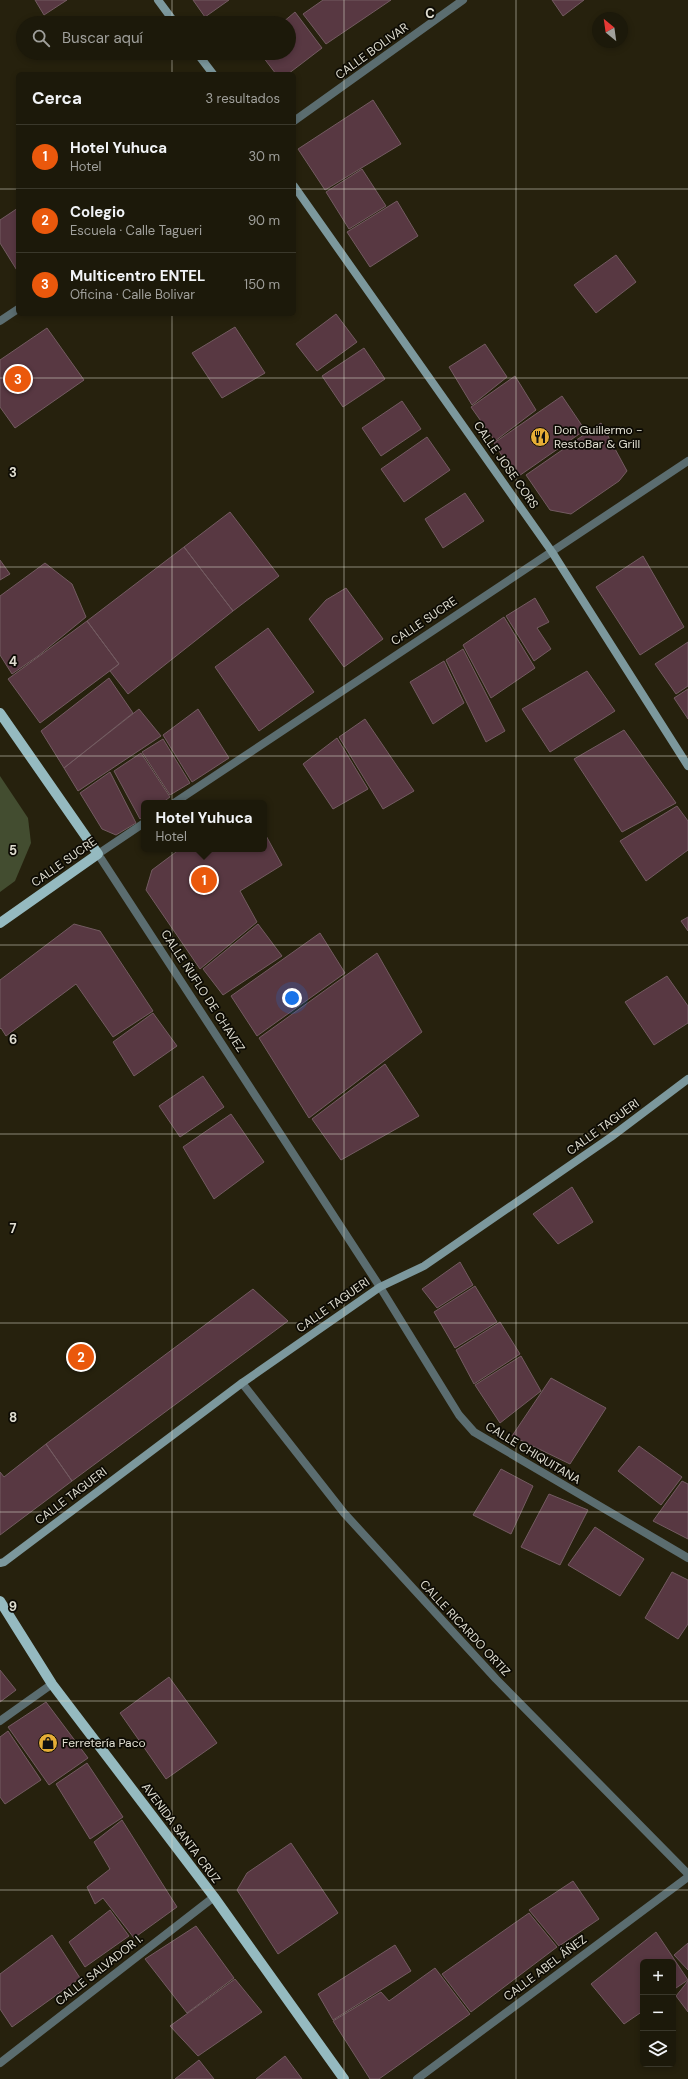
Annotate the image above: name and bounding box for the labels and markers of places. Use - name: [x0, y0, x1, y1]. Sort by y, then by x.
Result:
- pin: 3: [5, 364, 31, 394]
- place label: Don Guillermo - RestoBar & Grill: [554, 422, 642, 452]
- restaurant icon: Don Guillermo - RestoBar & Grill: [529, 426, 551, 448]
- pin: 1: [191, 865, 217, 895]
- pin: 2: [68, 1342, 94, 1372]
- shop icon: Ferretería Paco: [37, 1732, 59, 1754]
- place label: Ferretería Paco: [62, 1735, 146, 1751]

